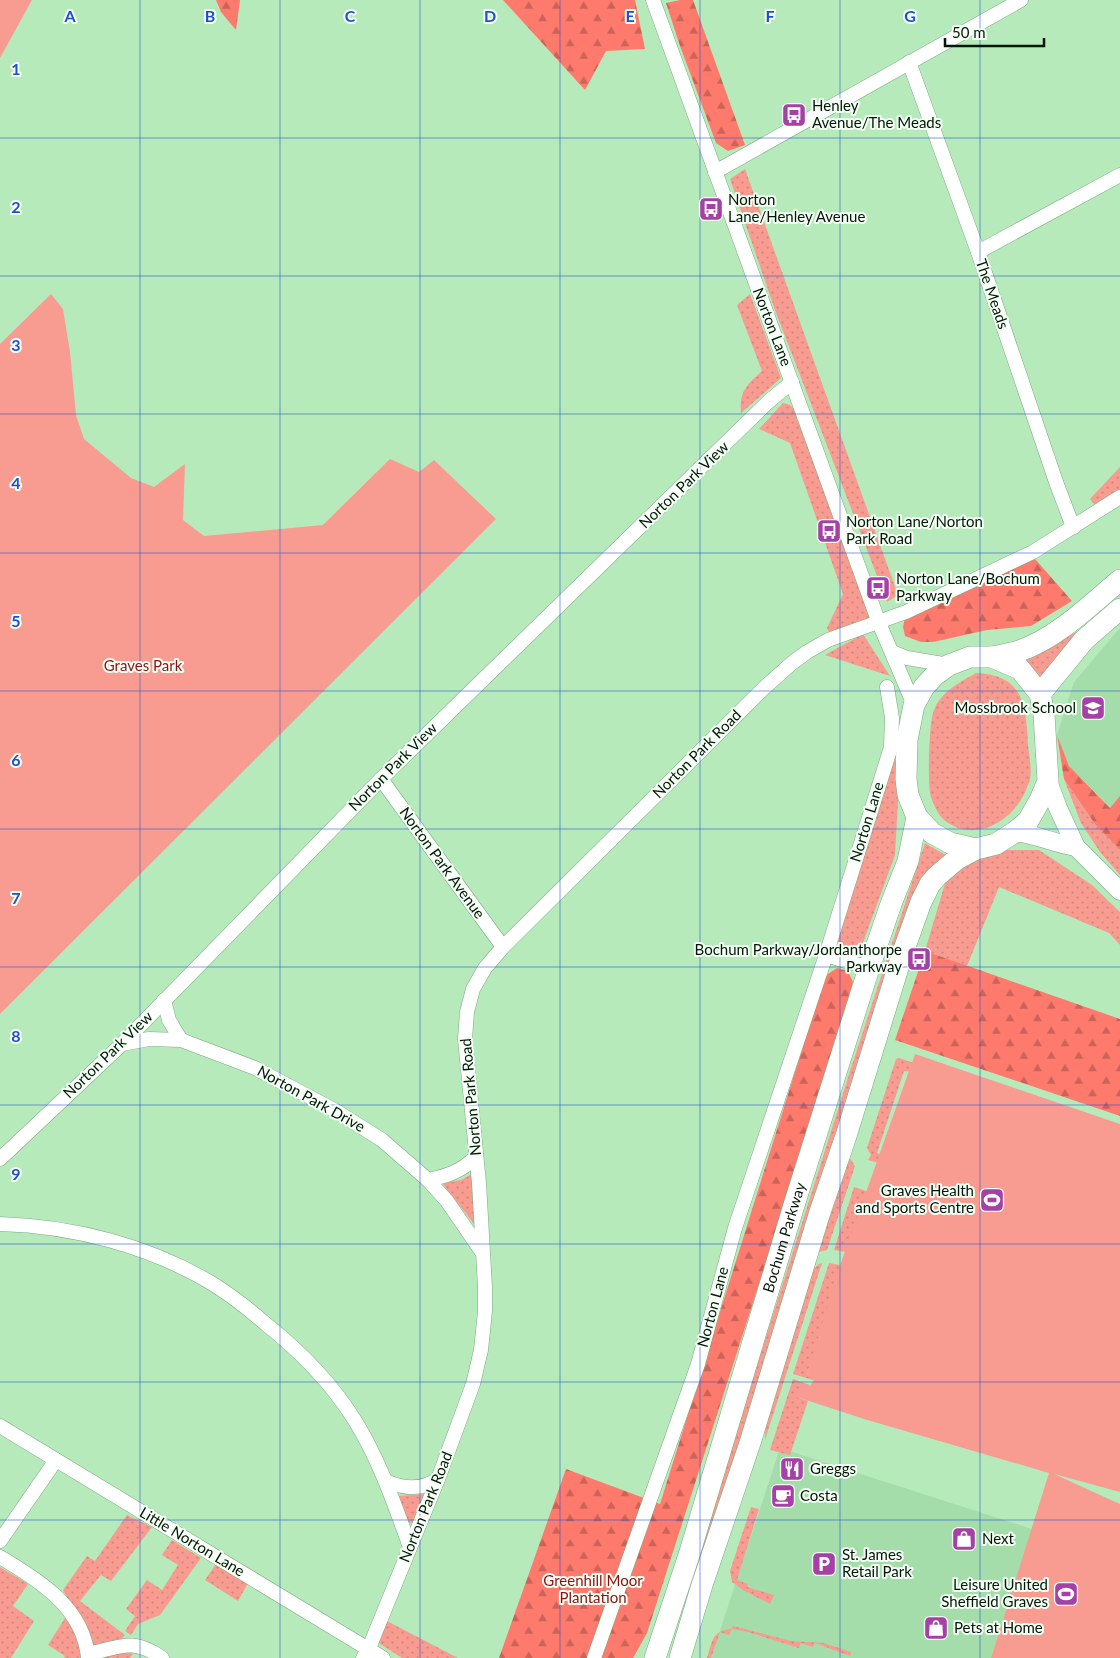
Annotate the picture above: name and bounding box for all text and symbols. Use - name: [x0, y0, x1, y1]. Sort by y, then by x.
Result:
- text: A: [63, 6, 76, 25]
- text: B: [205, 6, 215, 25]
- text: C: [345, 6, 356, 25]
- text: D: [484, 6, 496, 25]
- text: E: [625, 6, 635, 25]
- text: F: [765, 6, 775, 25]
- text: G: [904, 6, 916, 25]
- scale bar: [945, 15, 1044, 47]
- text: 50 m: [952, 23, 986, 41]
- text: 1: [11, 59, 21, 78]
- place label: Henley Avenue/The Meads: [812, 96, 941, 131]
- bus stop icon: Henley Avenue/The Meads: [781, 102, 807, 128]
- place label: Norton Lane/Henley Avenue: [728, 190, 865, 225]
- bus stop icon: Norton Lane/Henley Avenue: [698, 196, 724, 222]
- text: 2: [11, 197, 21, 216]
- street label: The Meads: [973, 256, 1013, 331]
- street label: Norton Lane: [750, 285, 796, 369]
- text: 3: [11, 335, 21, 354]
- street label: Norton Park View: [635, 437, 732, 531]
- text: 4: [11, 473, 21, 492]
- place label: Norton Lane/Norton Park Road: [846, 512, 983, 547]
- bus stop icon: Norton Lane/Norton Park Road: [816, 518, 842, 544]
- place label: Norton Lane/Bochum Parkway: [896, 569, 1040, 604]
- bus stop icon: Norton Lane/Bochum Parkway: [865, 575, 891, 601]
- text: 5: [11, 611, 21, 630]
- park label: Graves Park: [104, 656, 183, 674]
- school or university icon: Mossbrook School: [1080, 695, 1106, 721]
- place label: Mossbrook School: [955, 698, 1076, 716]
- street label: Norton Park Road: [648, 705, 744, 801]
- street label: Norton Park View: [344, 718, 440, 814]
- text: 6: [11, 750, 21, 769]
- street label: Norton Lane: [845, 779, 887, 864]
- street label: Norton Park Avenue: [396, 803, 489, 922]
- text: 7: [11, 888, 21, 907]
- place label: Bochum Parkway/Jordanthorpe Parkway: [695, 940, 902, 975]
- bus stop icon: Bochum Parkway/Jordanthorpe Parkway: [906, 946, 932, 972]
- street label: Norton Park View: [59, 1007, 156, 1101]
- text: 8: [11, 1026, 21, 1045]
- street label: Norton Park Road: [456, 1038, 484, 1156]
- street label: Norton Park Drive: [255, 1061, 368, 1135]
- text: 9: [11, 1164, 21, 1183]
- street label: Bochum Parkway: [758, 1180, 809, 1294]
- place label: Graves Health and Sports Centre: [855, 1181, 974, 1216]
- sports icon: Graves Health and Sports Centre: [979, 1187, 1005, 1213]
- street label: Norton Lane: [693, 1264, 731, 1349]
- street label: Norton Park Road: [395, 1449, 455, 1565]
- restaurant icon: Greggs: [779, 1456, 805, 1482]
- place label: Greggs: [810, 1459, 856, 1477]
- cafe icon: Costa: [770, 1483, 796, 1509]
- place label: Costa: [800, 1486, 838, 1504]
- street label: Little Norton Lane: [137, 1503, 248, 1580]
- shop icon: Next: [951, 1526, 977, 1552]
- place label: Next: [982, 1529, 1015, 1547]
- place label: St. James Retail Park: [842, 1545, 912, 1580]
- parking icon: St. James Retail Park: [811, 1551, 837, 1577]
- park label: Greenhill Moor Plantation: [543, 1571, 643, 1606]
- place label: Leisure United Sheffield Graves: [941, 1575, 1048, 1610]
- sports icon: Leisure United Sheffield Graves: [1053, 1581, 1079, 1607]
- shop icon: Pets at Home: [923, 1615, 949, 1641]
- place label: Pets at Home: [954, 1618, 1043, 1636]

